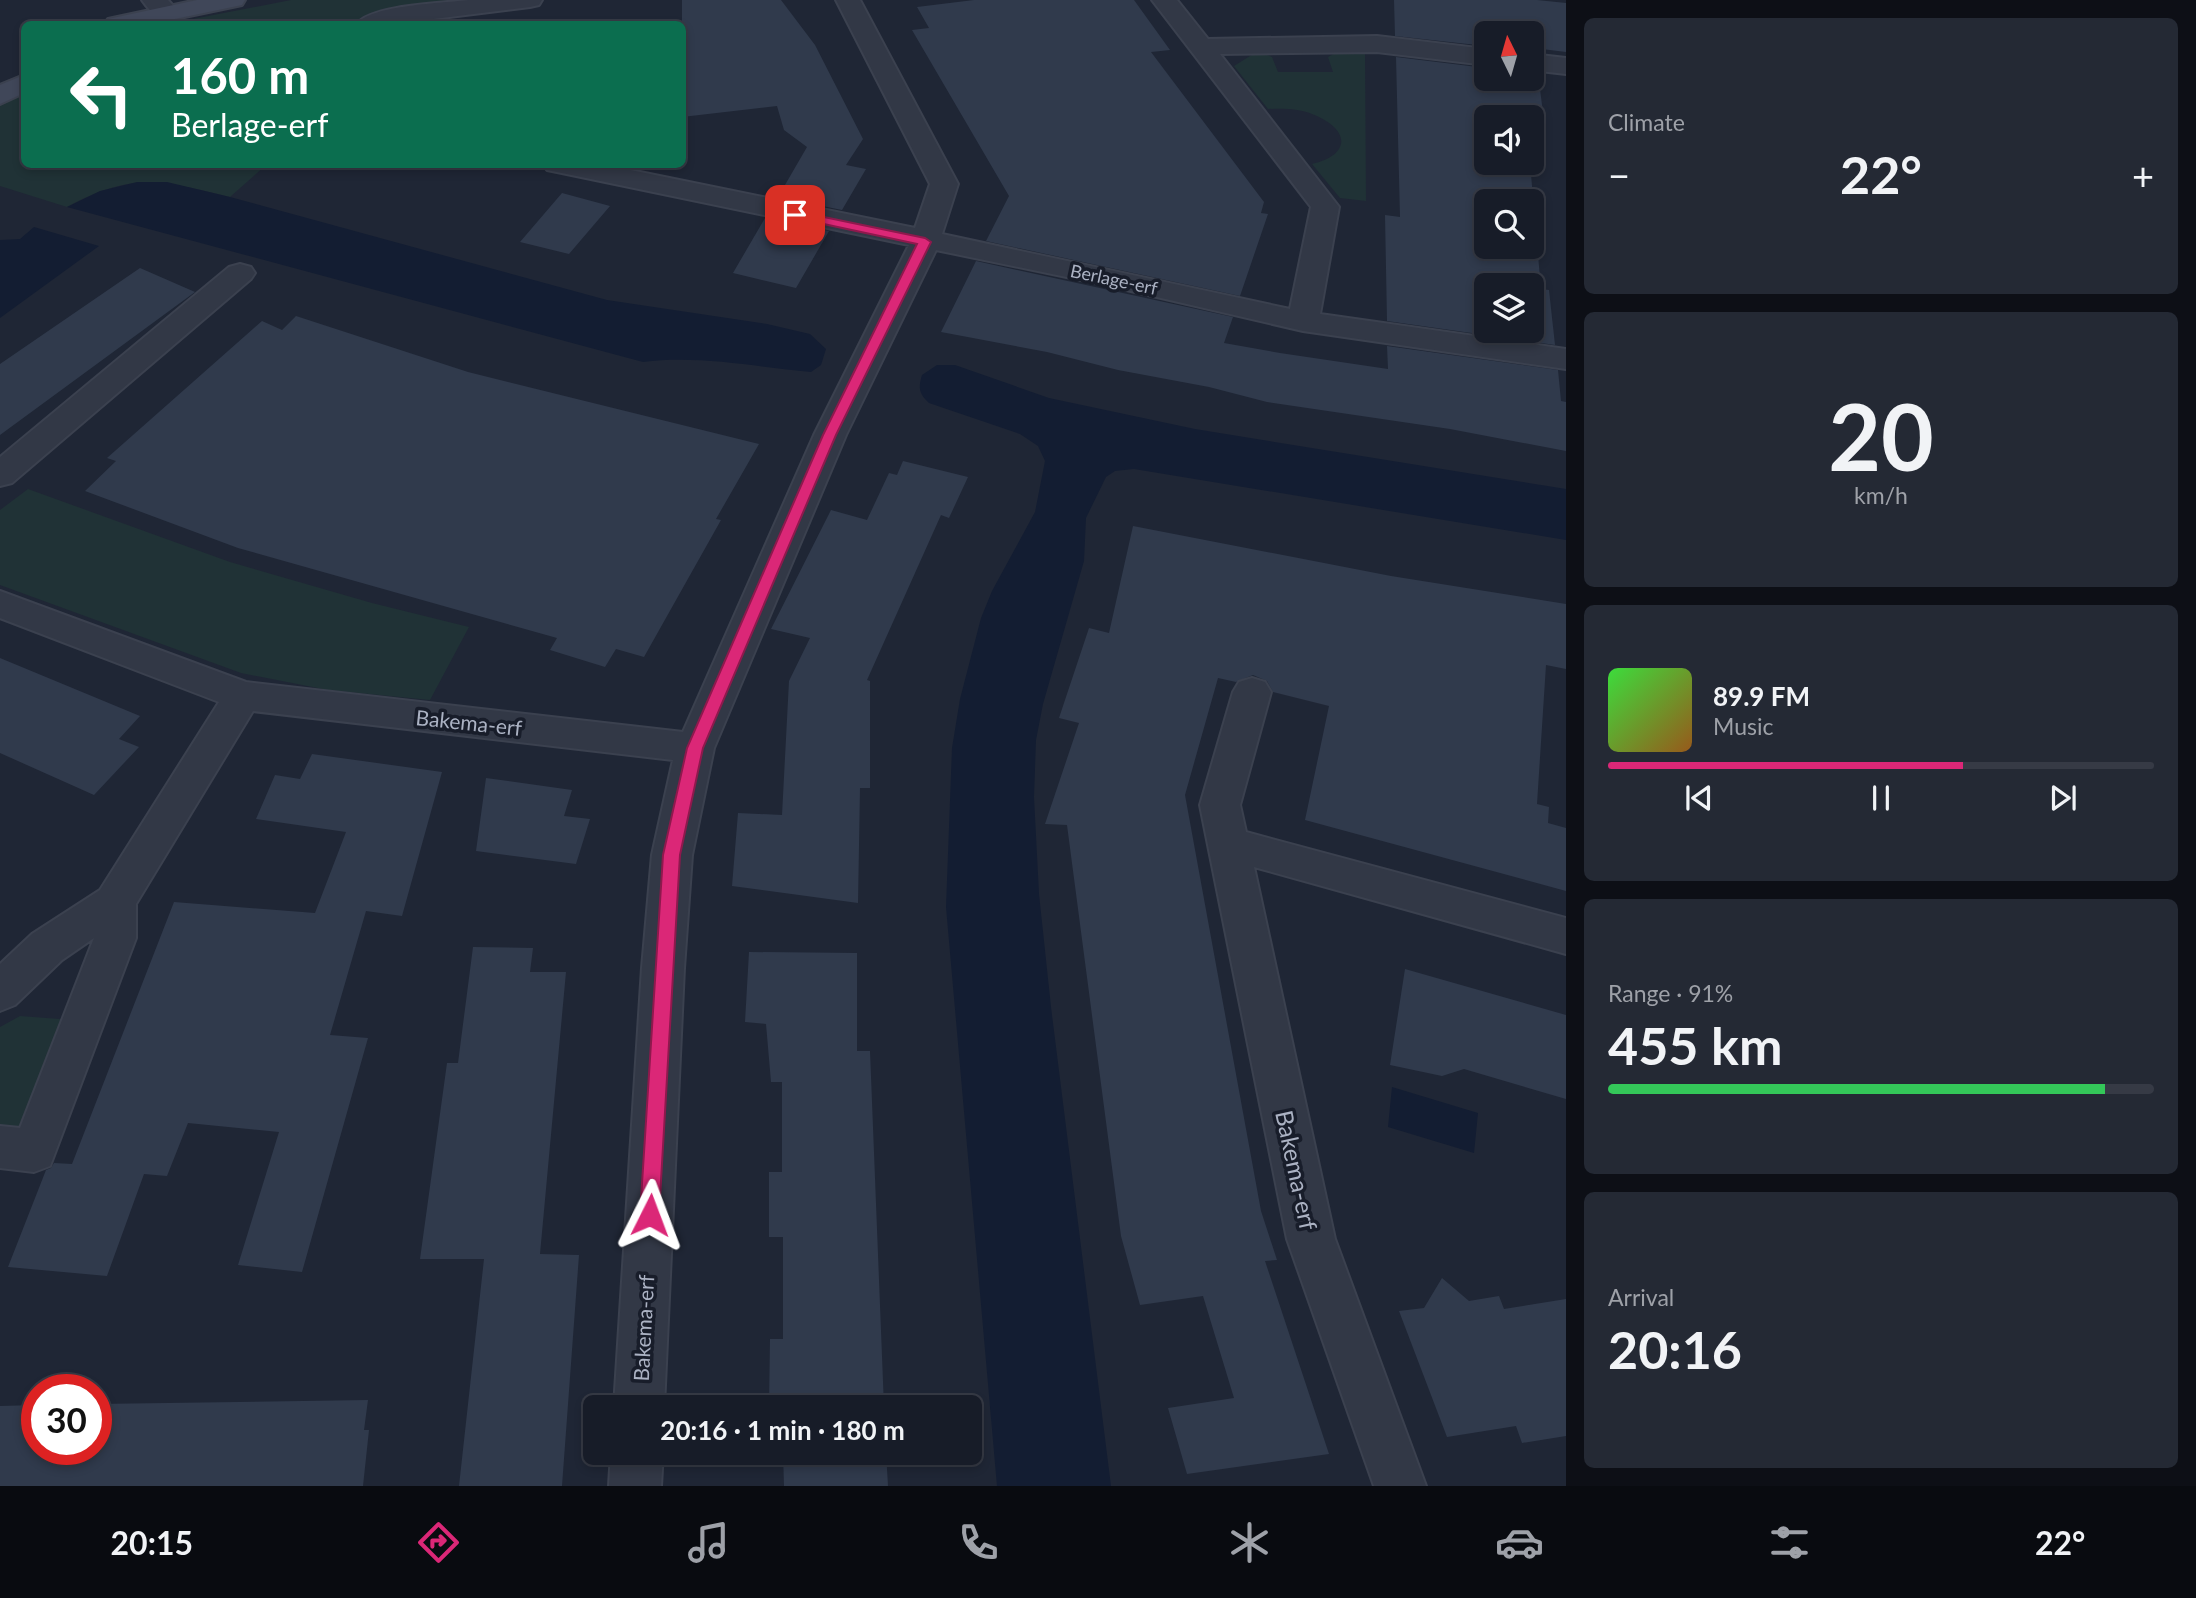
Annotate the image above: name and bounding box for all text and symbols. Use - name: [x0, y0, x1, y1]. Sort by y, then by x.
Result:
- north arrow: [1474, 21, 1544, 91]
- map controls: [1474, 21, 1544, 343]
- text: 160 m: [171, 46, 309, 104]
- icon: left: [56, 49, 147, 140]
- text: Berlage-erf: [171, 105, 328, 144]
- button: sound: [1474, 105, 1544, 175]
- text: Climate: [1608, 108, 1685, 136]
- text: 22°: [1840, 143, 1922, 205]
- text: −: [1608, 152, 1630, 198]
- text: +: [2132, 152, 2154, 198]
- pin: [765, 185, 825, 245]
- button: search: [1474, 189, 1544, 259]
- icon: arrive: [776, 196, 814, 234]
- street label: Berlage-erf: [1068, 259, 1160, 299]
- button: layers: [1474, 273, 1544, 343]
- text: 20: [1828, 381, 1934, 490]
- text: km/h: [1854, 481, 1908, 509]
- text: 89.9 FM: [1713, 680, 1810, 712]
- street label: Bakema-erf: [415, 704, 524, 740]
- text: Music: [1713, 712, 1773, 740]
- icon: previous: [1680, 779, 1718, 817]
- icon: pause: [1862, 779, 1900, 817]
- icon: next: [2044, 779, 2082, 817]
- text: Range · 91%: [1608, 979, 1733, 1007]
- text: 455 km: [1608, 1014, 1782, 1076]
- street label: Bakema-erf: [1270, 1107, 1324, 1233]
- position arrow: [613, 1178, 687, 1252]
- street label: Bakema-erf: [628, 1273, 658, 1382]
- text: Arrival: [1608, 1283, 1674, 1311]
- text: 20:16: [1608, 1318, 1742, 1380]
- speed limit sign: 30: [21, 1374, 112, 1465]
- text: 20:16 · 1 min · 180 m: [660, 1414, 905, 1446]
- icon: directions: [414, 1518, 463, 1567]
- icon: music: [684, 1518, 733, 1567]
- icon: phone: [954, 1518, 1003, 1567]
- icon: climate: [1225, 1518, 1274, 1567]
- icon: car: [1495, 1518, 1544, 1567]
- icon: filters: [1765, 1518, 1814, 1567]
- text: 20:15: [111, 1523, 193, 1562]
- text: 22°: [2035, 1523, 2085, 1562]

